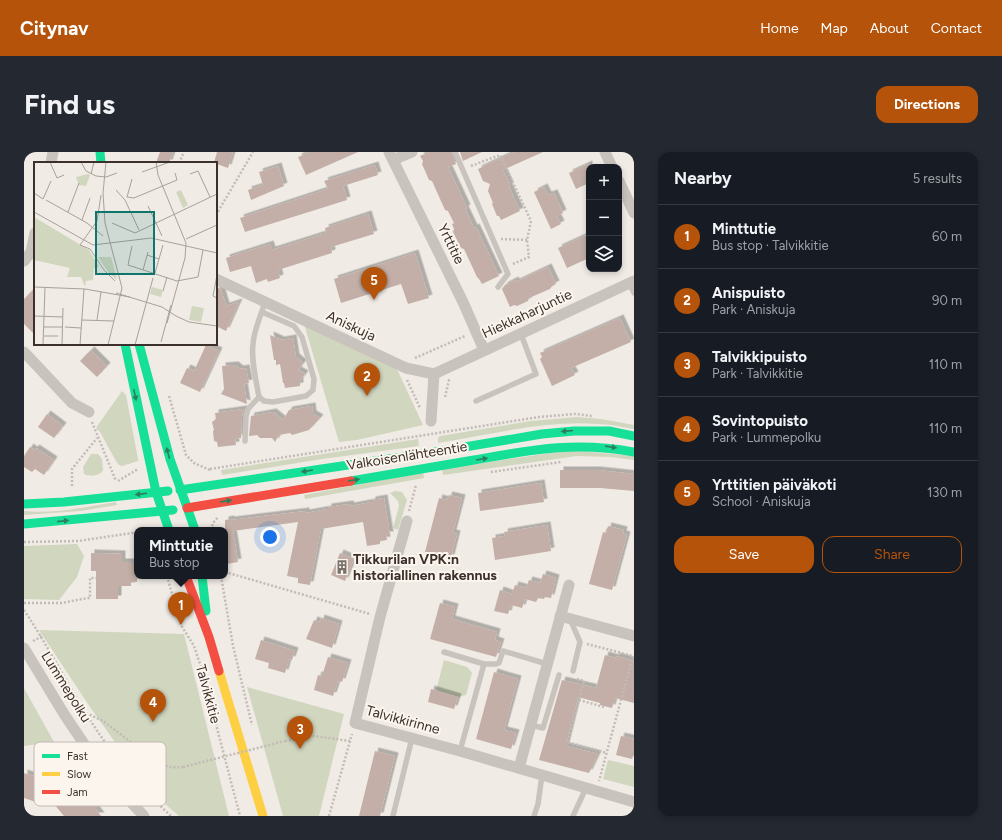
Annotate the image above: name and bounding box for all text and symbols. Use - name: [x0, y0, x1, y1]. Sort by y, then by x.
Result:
- text: Citynav: [20, 17, 89, 40]
- text: Home: [760, 20, 799, 37]
- text: Map: [821, 20, 848, 37]
- text: About: [870, 20, 909, 37]
- text: Contact: [931, 20, 982, 37]
- button: Directions: [876, 86, 978, 123]
- text: Find us: [24, 87, 115, 121]
- inset map: [34, 162, 217, 345]
- map controls: [586, 164, 622, 272]
- button: +: [586, 164, 622, 200]
- text: Nearby: [674, 168, 732, 188]
- text: 5 results: [913, 171, 962, 186]
- button: −: [586, 200, 622, 236]
- text: Minttutie: [712, 220, 776, 238]
- street label: Yrttitie: [434, 221, 468, 267]
- text: 1: [684, 229, 690, 244]
- text: 60 m: [932, 229, 962, 244]
- button: layers: [586, 236, 622, 272]
- text: Bus stop · Talvikkitie: [712, 238, 829, 253]
- pin: 5: [361, 267, 387, 300]
- text: Anispuisto: [712, 284, 785, 302]
- street label: Hiekkaharjuntie: [479, 286, 575, 342]
- text: 2: [683, 293, 691, 308]
- text: 90 m: [932, 293, 962, 308]
- text: Park · Aniskuja: [712, 302, 795, 317]
- street label: Aniskuja: [324, 307, 378, 345]
- text: Talvikkipuisto: [712, 348, 807, 366]
- text: 3: [683, 357, 691, 372]
- text: 110 m: [929, 357, 962, 372]
- pin: 2: [354, 363, 380, 396]
- text: Park · Talvikkitie: [712, 366, 803, 381]
- one-way arrow: [133, 388, 139, 401]
- text: Sovintopuisto: [712, 412, 808, 430]
- text: 4: [683, 421, 691, 436]
- text: 110 m: [929, 421, 962, 436]
- one-way arrow: [561, 428, 573, 435]
- text: Park · Lummepolku: [712, 430, 821, 445]
- street label: Valkoisenlähteentie: [345, 438, 469, 474]
- one-way arrow: [605, 444, 617, 451]
- one-way arrow: [165, 447, 171, 459]
- one-way arrow: [476, 456, 488, 462]
- one-way arrow: [301, 468, 314, 474]
- text: Yrttitien päiväkoti: [712, 476, 836, 494]
- one-way arrow: [348, 477, 360, 483]
- text: 5: [683, 485, 691, 500]
- text: 130 m: [927, 485, 962, 500]
- one-way arrow: [135, 491, 147, 497]
- text: School · Aniskuja: [712, 494, 811, 509]
- one-way arrow: [220, 498, 232, 504]
- one-way arrow: [57, 518, 69, 525]
- popup: [134, 527, 228, 579]
- your location: [260, 527, 280, 547]
- button: Save: [674, 536, 814, 573]
- button: Share: [822, 536, 962, 573]
- text: Minttutie: [149, 537, 213, 555]
- place label: Tikkurilan VPK:n historiallinen rakennus: [353, 551, 497, 584]
- text: Bus stop: [149, 555, 200, 570]
- building icon: Tikkurilan VPK:n historiallinen rakennus: [334, 559, 350, 575]
- pin: 1: [168, 592, 194, 625]
- street label: Lummepolku: [37, 648, 95, 726]
- street label: Talvikkitie: [192, 663, 224, 726]
- pin: 4: [140, 689, 166, 722]
- street label: Talvikkirinne: [364, 702, 442, 738]
- pin: 3: [287, 716, 313, 749]
- legend: [34, 742, 166, 806]
- text: Fast: [67, 750, 88, 763]
- text: Slow: [67, 768, 91, 781]
- text: Jam: [67, 786, 88, 799]

